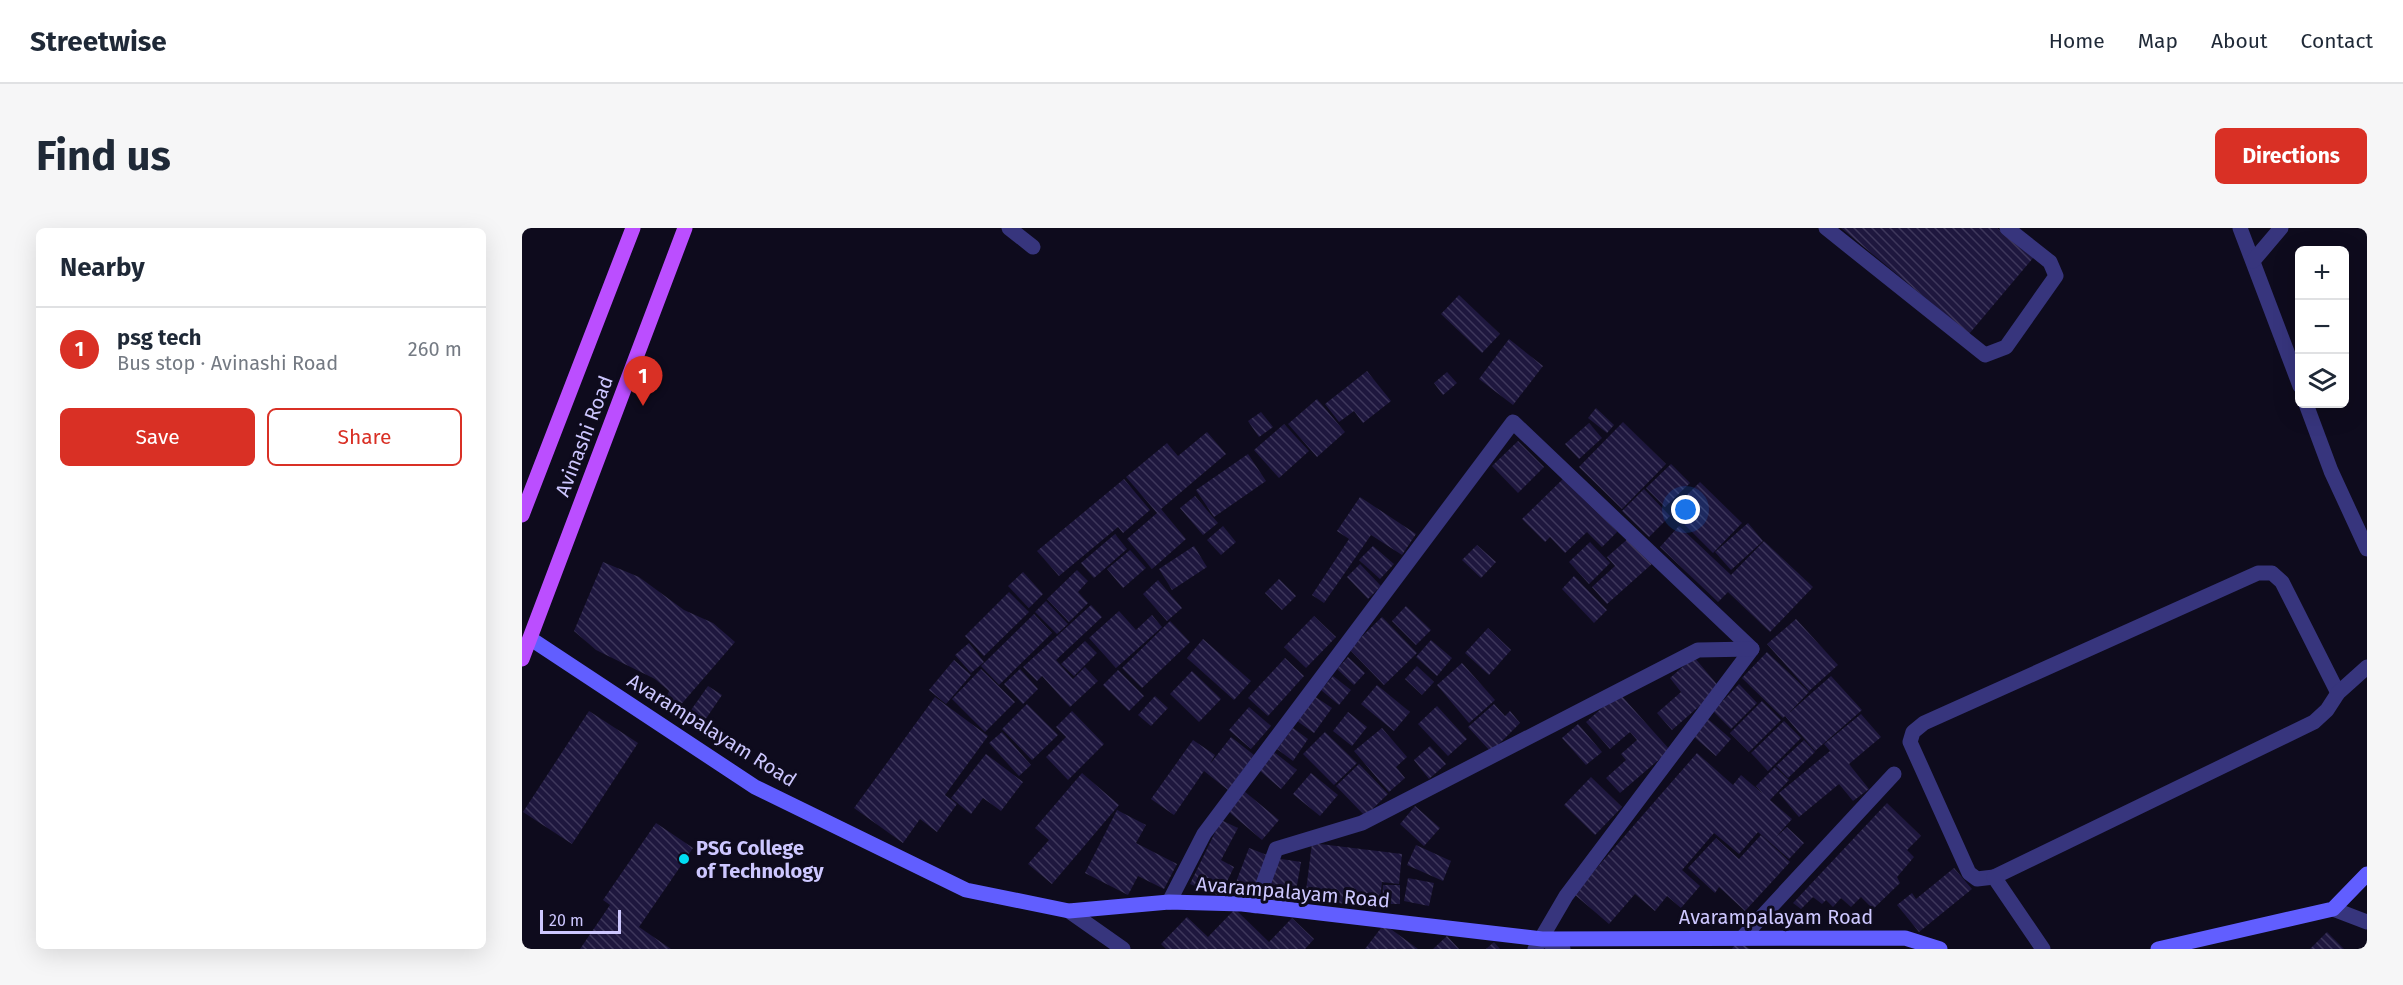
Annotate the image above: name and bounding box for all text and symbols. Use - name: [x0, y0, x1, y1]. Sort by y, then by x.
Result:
- text: Streetwise: [30, 25, 167, 58]
- text: Home: [2049, 28, 2105, 54]
- text: Map: [2138, 28, 2178, 54]
- text: About: [2211, 28, 2268, 54]
- text: Contact: [2301, 28, 2373, 54]
- button: Directions: [2215, 128, 2367, 184]
- text: Find us: [36, 131, 171, 181]
- map controls: [2295, 246, 2349, 408]
- button: +: [2295, 246, 2349, 300]
- text: Nearby: [60, 252, 145, 283]
- button: −: [2295, 300, 2349, 354]
- text: psg tech: [117, 324, 202, 351]
- text: 1: [75, 337, 84, 361]
- text: 260 m: [408, 337, 462, 361]
- text: Bus stop · Avinashi Road: [117, 351, 338, 375]
- button: layers: [2295, 354, 2349, 408]
- pin: 1: [624, 356, 662, 406]
- street label: Avinashi Road: [550, 372, 618, 500]
- button: Save: [60, 408, 255, 466]
- button: Share: [267, 408, 462, 466]
- your location: [1671, 495, 1700, 524]
- street label: Avarampalayam Road: [623, 668, 801, 792]
- place label: PSG College of Technology: [696, 836, 824, 883]
- marker: PSG College of Technology: [677, 852, 691, 866]
- street label: Avarampalayam Road: [1195, 872, 1391, 912]
- street label: Avarampalayam Road: [1679, 905, 1873, 929]
- scale bar: [540, 907, 621, 934]
- text: 20 m: [549, 911, 584, 930]

